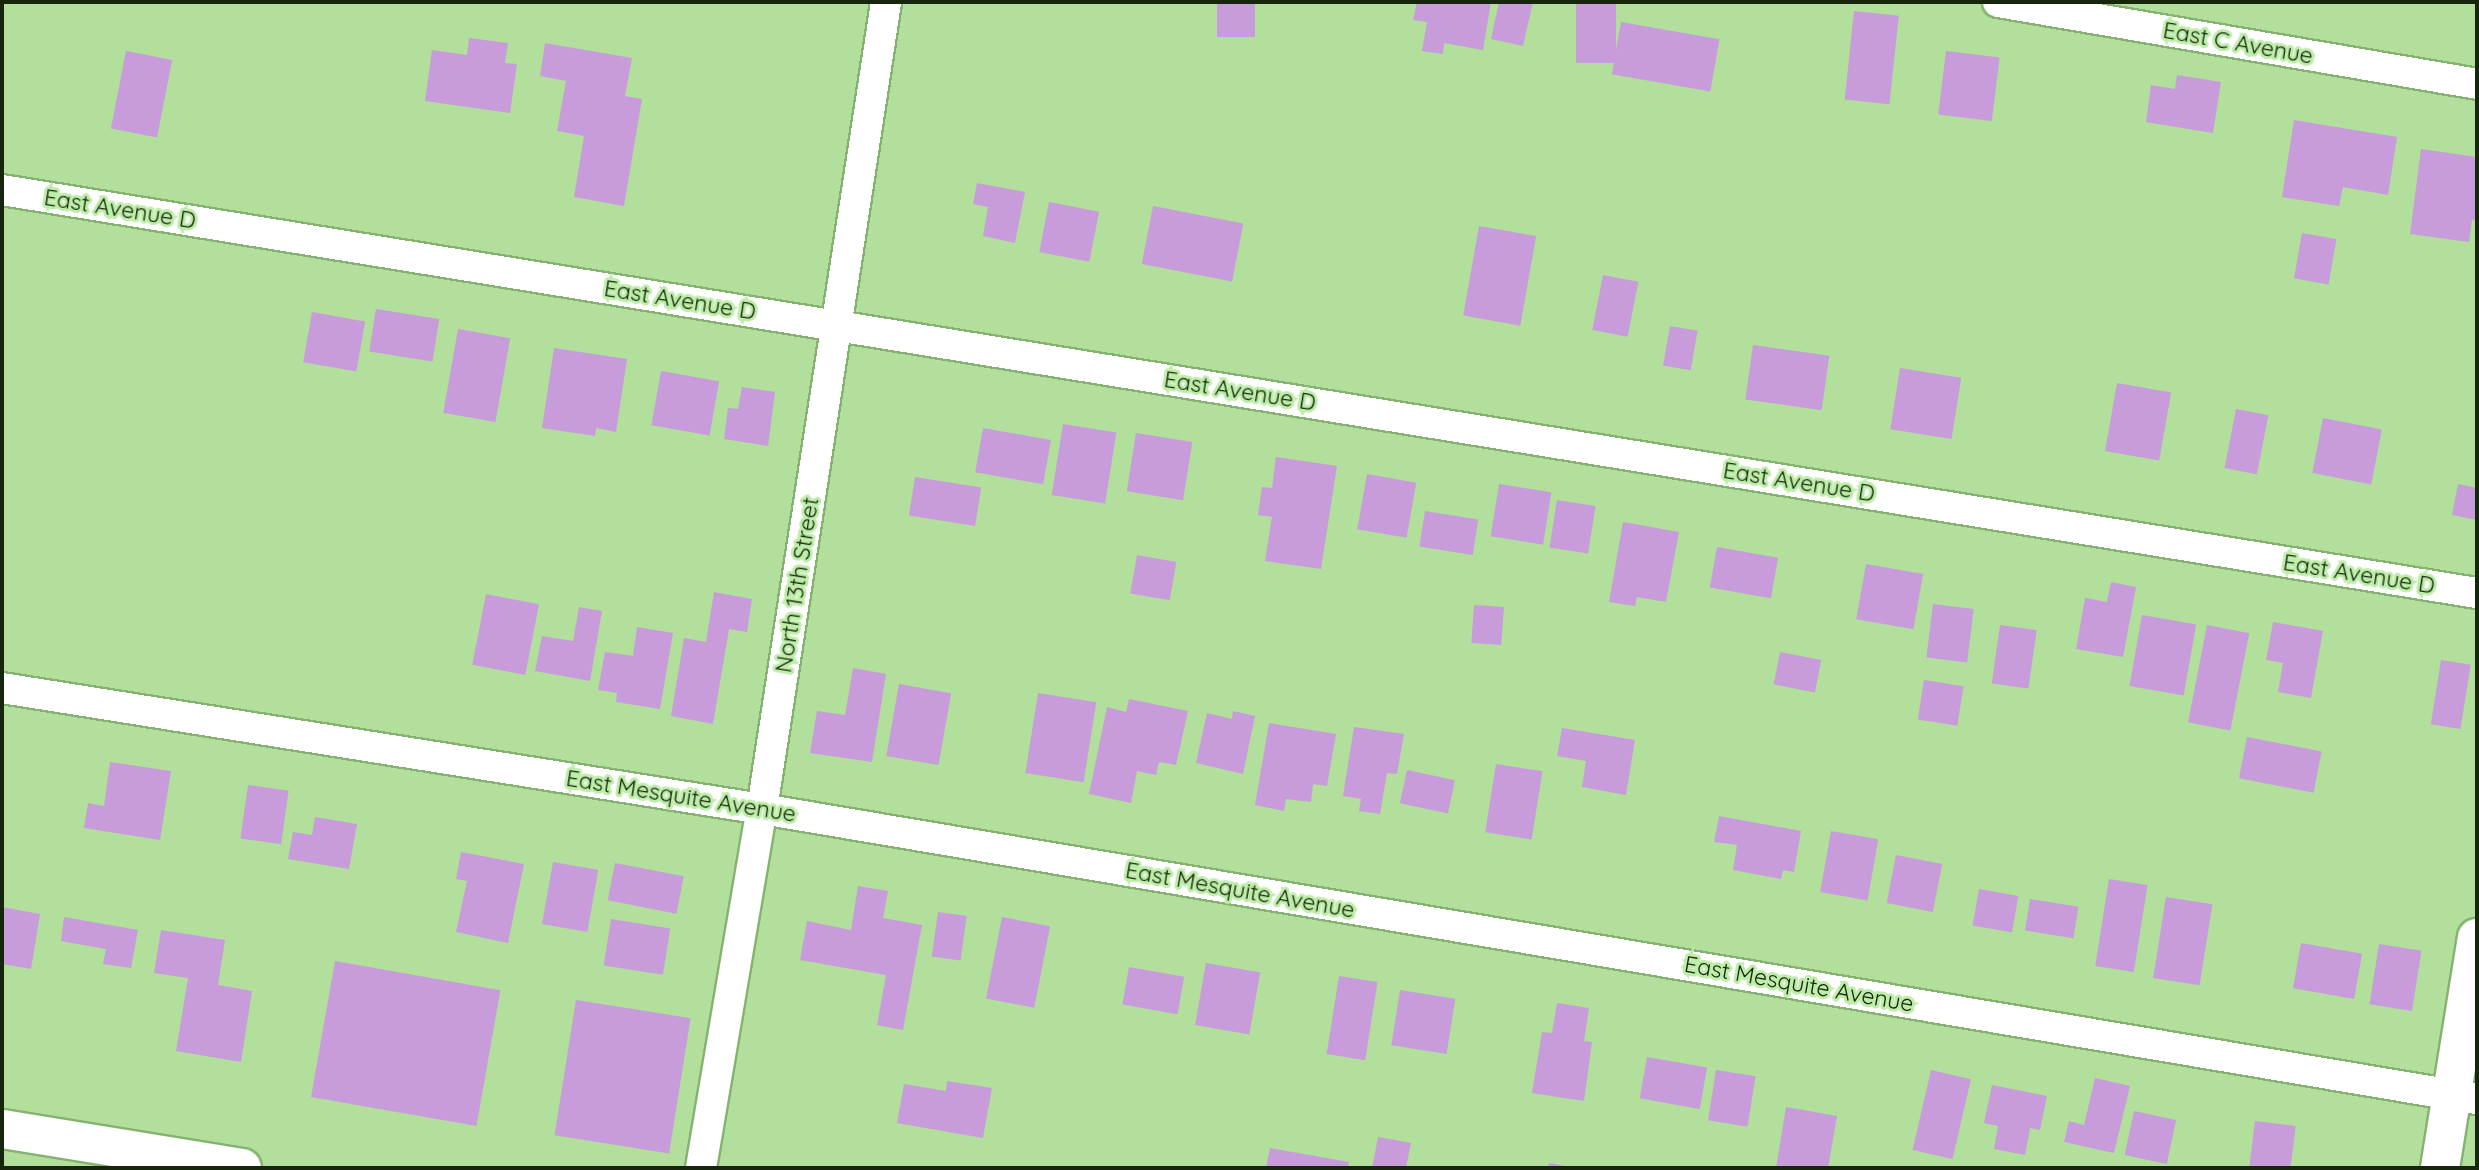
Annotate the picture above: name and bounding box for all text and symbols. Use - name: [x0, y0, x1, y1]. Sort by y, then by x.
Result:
- street label: East C Avenue: [2161, 16, 2315, 70]
- street label: East Avenue D: [42, 183, 198, 235]
- street label: East Avenue D: [602, 274, 758, 326]
- street label: East Avenue D: [1162, 365, 1318, 417]
- street label: East Avenue D: [1721, 456, 1877, 508]
- street label: North 13th Street: [770, 495, 824, 675]
- street label: East Avenue D: [2281, 548, 2437, 600]
- street label: East Mesquite Avenue: [564, 764, 798, 828]
- street label: East Mesquite Avenue: [1123, 856, 1357, 924]
- street label: East Mesquite Avenue: [1682, 950, 1916, 1018]

